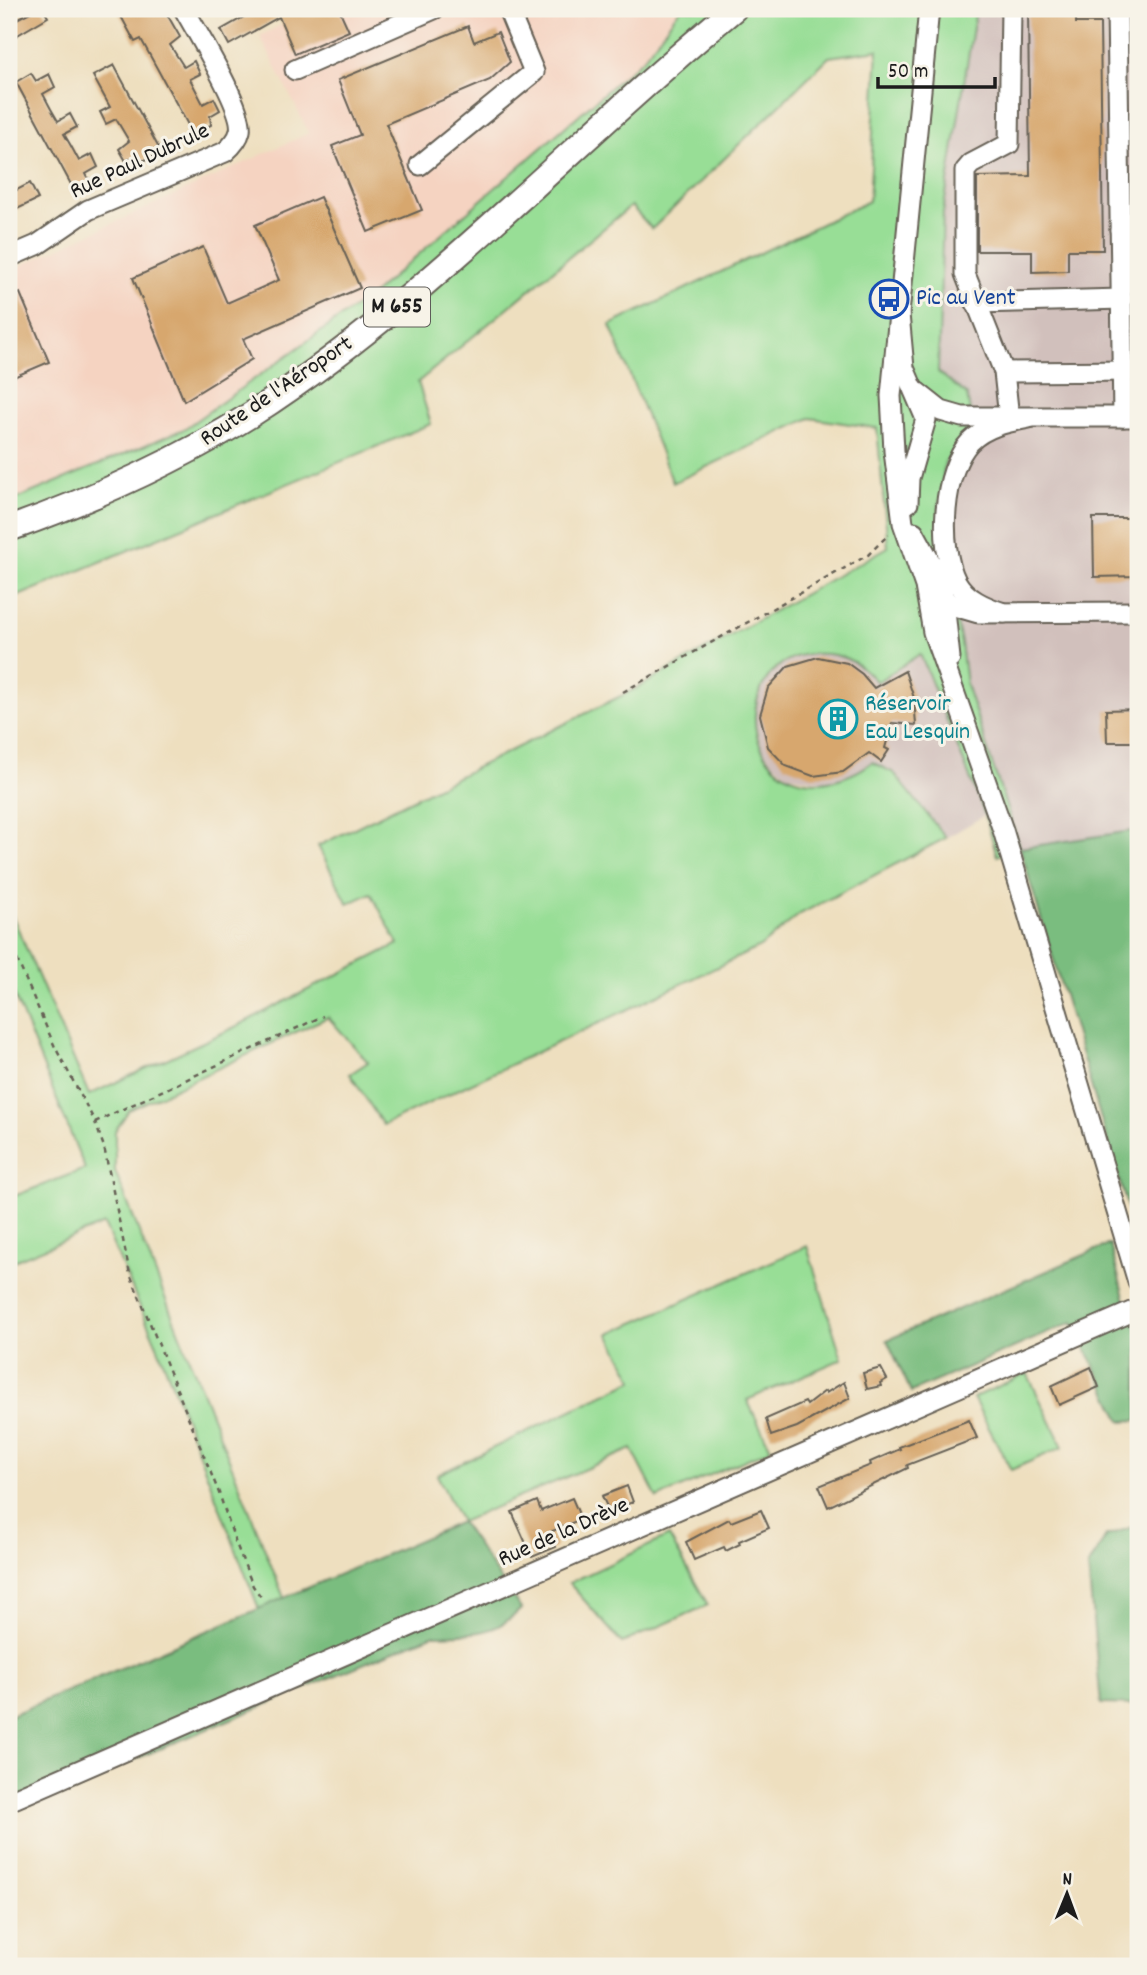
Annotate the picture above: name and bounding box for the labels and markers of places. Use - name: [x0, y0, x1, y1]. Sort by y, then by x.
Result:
- bus stop icon: Pic au Vent: [868, 278, 910, 320]
- place label: Pic au Vent: [916, 282, 1016, 316]
- place label: Réservoir Eau Lesquin: [865, 688, 970, 750]
- building icon: Réservoir Eau Lesquin: [817, 698, 859, 740]

